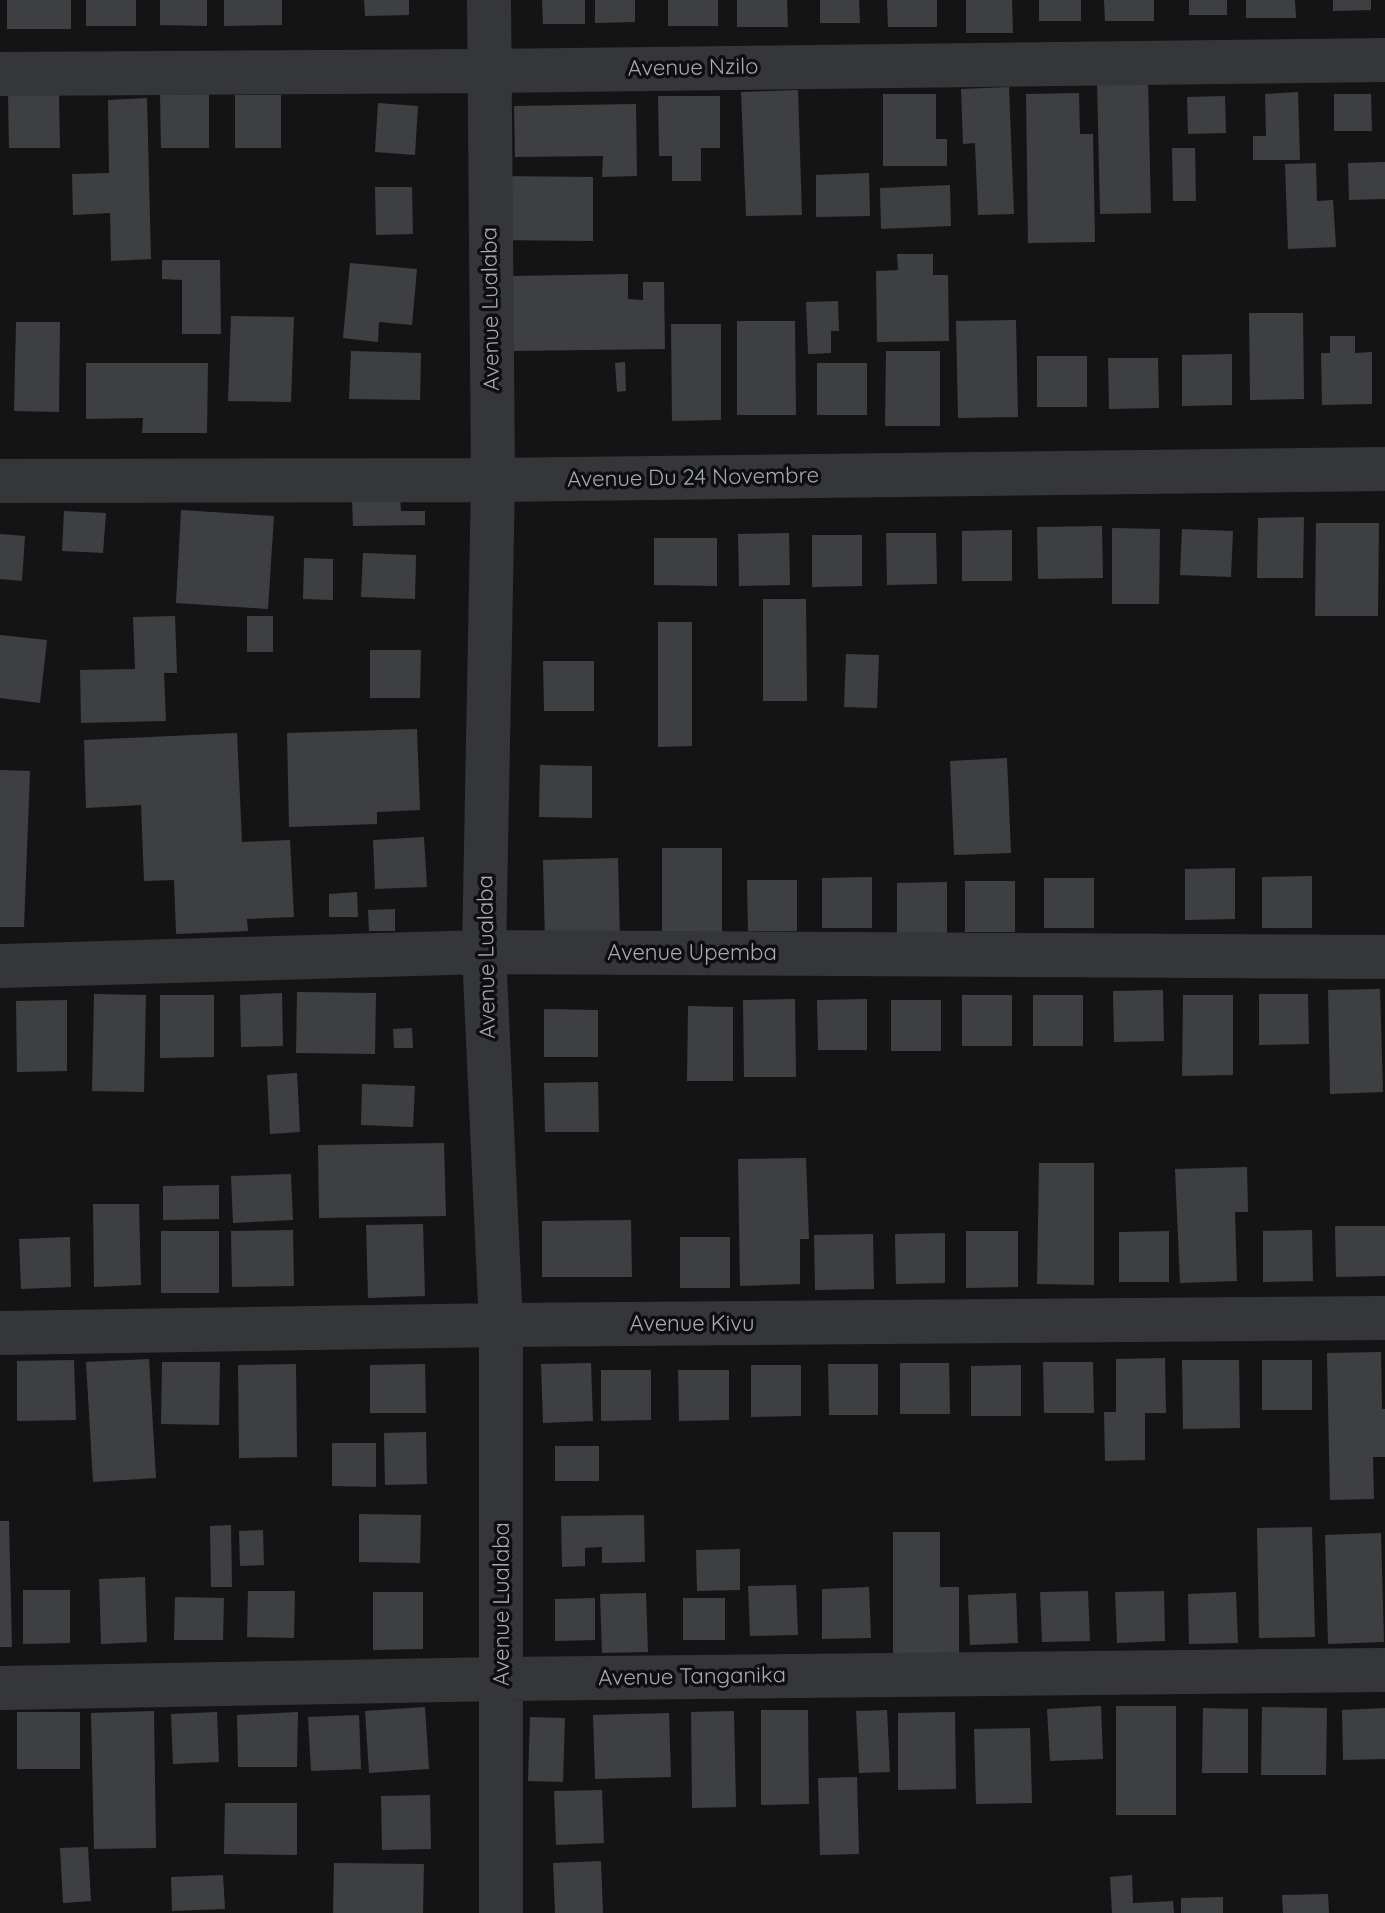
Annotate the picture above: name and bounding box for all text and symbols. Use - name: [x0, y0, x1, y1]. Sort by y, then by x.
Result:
- street label: Avenue Nzilo: [627, 54, 759, 82]
- street label: Avenue Lualaba: [476, 227, 506, 391]
- street label: Avenue Du 24 Novembre: [567, 463, 819, 493]
- street label: Avenue Lualaba: [472, 875, 502, 1039]
- street label: Avenue Upemba: [607, 940, 777, 966]
- street label: Avenue Kivu: [630, 1311, 754, 1337]
- street label: Avenue Lualaba: [489, 1522, 515, 1686]
- street label: Avenue Tanganika: [598, 1662, 786, 1692]

